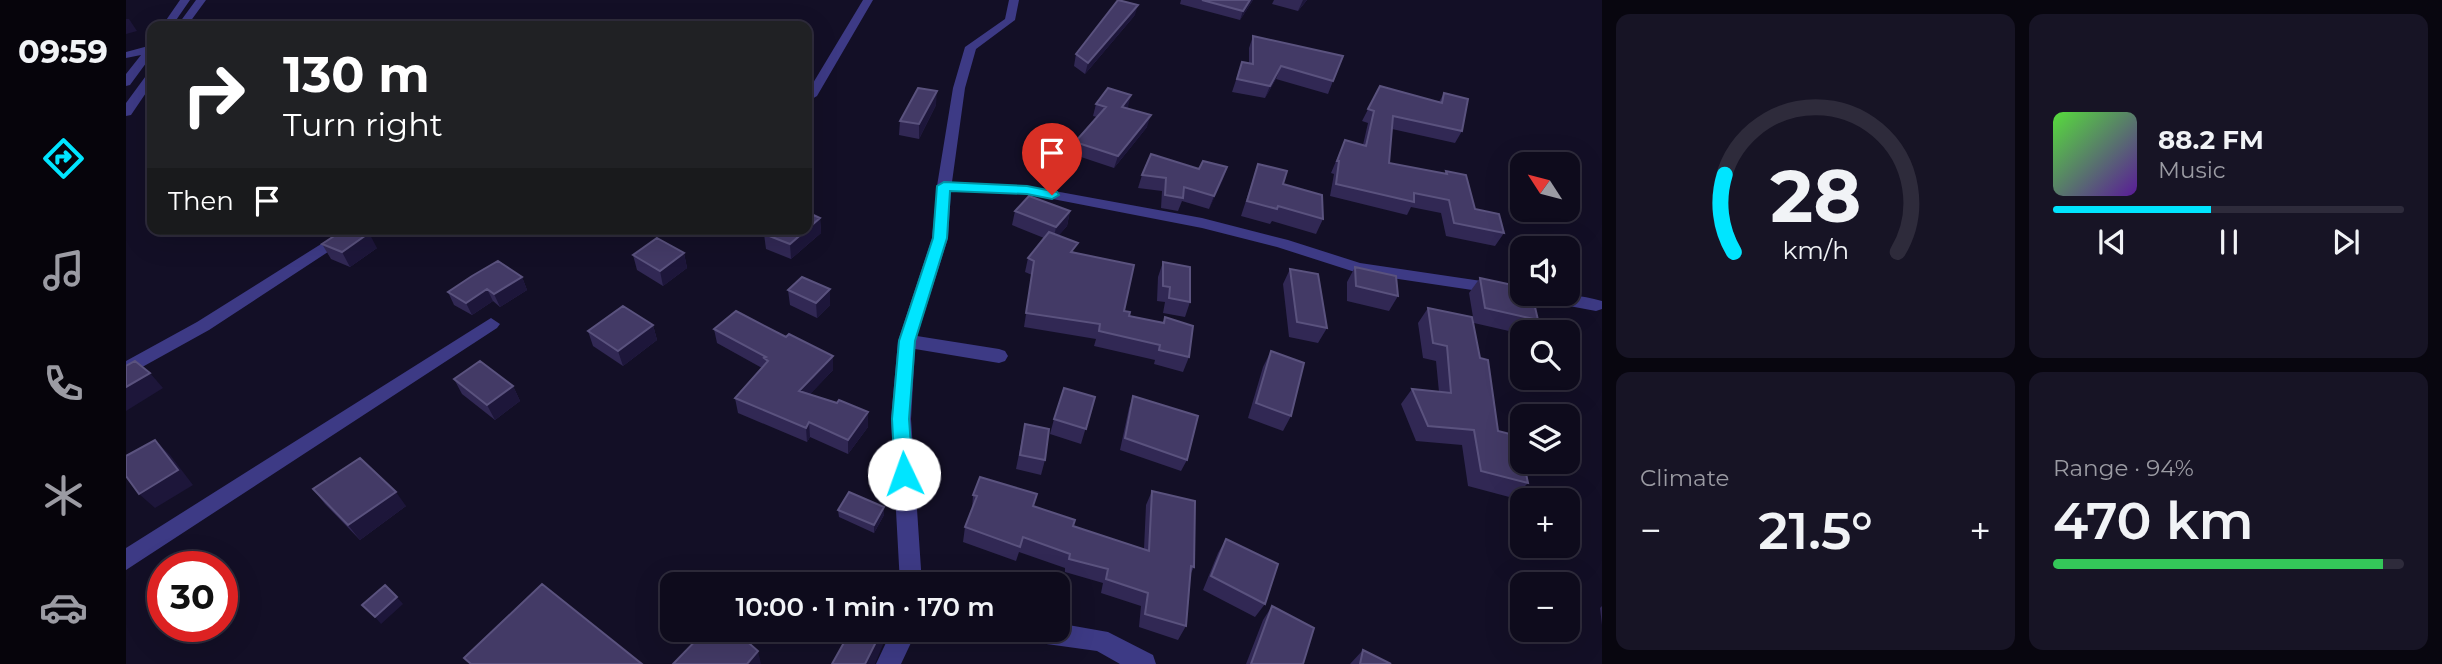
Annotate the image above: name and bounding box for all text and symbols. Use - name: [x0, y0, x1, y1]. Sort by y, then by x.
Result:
- text: 09:59: [18, 32, 108, 71]
- text: 130 m: [283, 45, 430, 104]
- icon: right: [168, 49, 259, 140]
- text: Turn right: [283, 105, 443, 144]
- pin: [1022, 123, 1082, 195]
- text: 88.2 FM: [2158, 124, 2264, 156]
- icon: directions: [39, 134, 88, 183]
- icon: arrive: [1033, 134, 1071, 172]
- north arrow: [1510, 152, 1580, 222]
- map controls: [1510, 152, 1580, 642]
- text: 28: [1770, 153, 1861, 241]
- text: Music: [2158, 156, 2226, 184]
- icon: arrive: [248, 182, 286, 220]
- text: Then: [168, 185, 234, 217]
- icon: previous: [2093, 223, 2131, 261]
- icon: pause: [2210, 223, 2248, 261]
- icon: next: [2327, 223, 2365, 261]
- text: km/h: [1782, 235, 1849, 265]
- button: sound: [1510, 236, 1580, 306]
- icon: music: [39, 246, 88, 295]
- button: search: [1510, 320, 1580, 390]
- icon: phone: [39, 359, 88, 408]
- button: layers: [1510, 404, 1580, 474]
- position arrow: [867, 437, 941, 511]
- text: Range · 94%: [2053, 454, 2194, 482]
- text: Climate: [1640, 464, 1729, 492]
- icon: climate: [39, 471, 88, 520]
- button: +: [1510, 488, 1580, 558]
- text: 470 km: [2053, 489, 2253, 552]
- text: 21.5°: [1758, 499, 1873, 562]
- text: −: [1640, 507, 1662, 554]
- text: +: [1969, 507, 1991, 554]
- speed limit sign: 30: [147, 551, 238, 642]
- button: −: [1510, 572, 1580, 642]
- icon: car: [39, 583, 88, 632]
- text: 10:00 · 1 min · 170 m: [735, 591, 995, 623]

